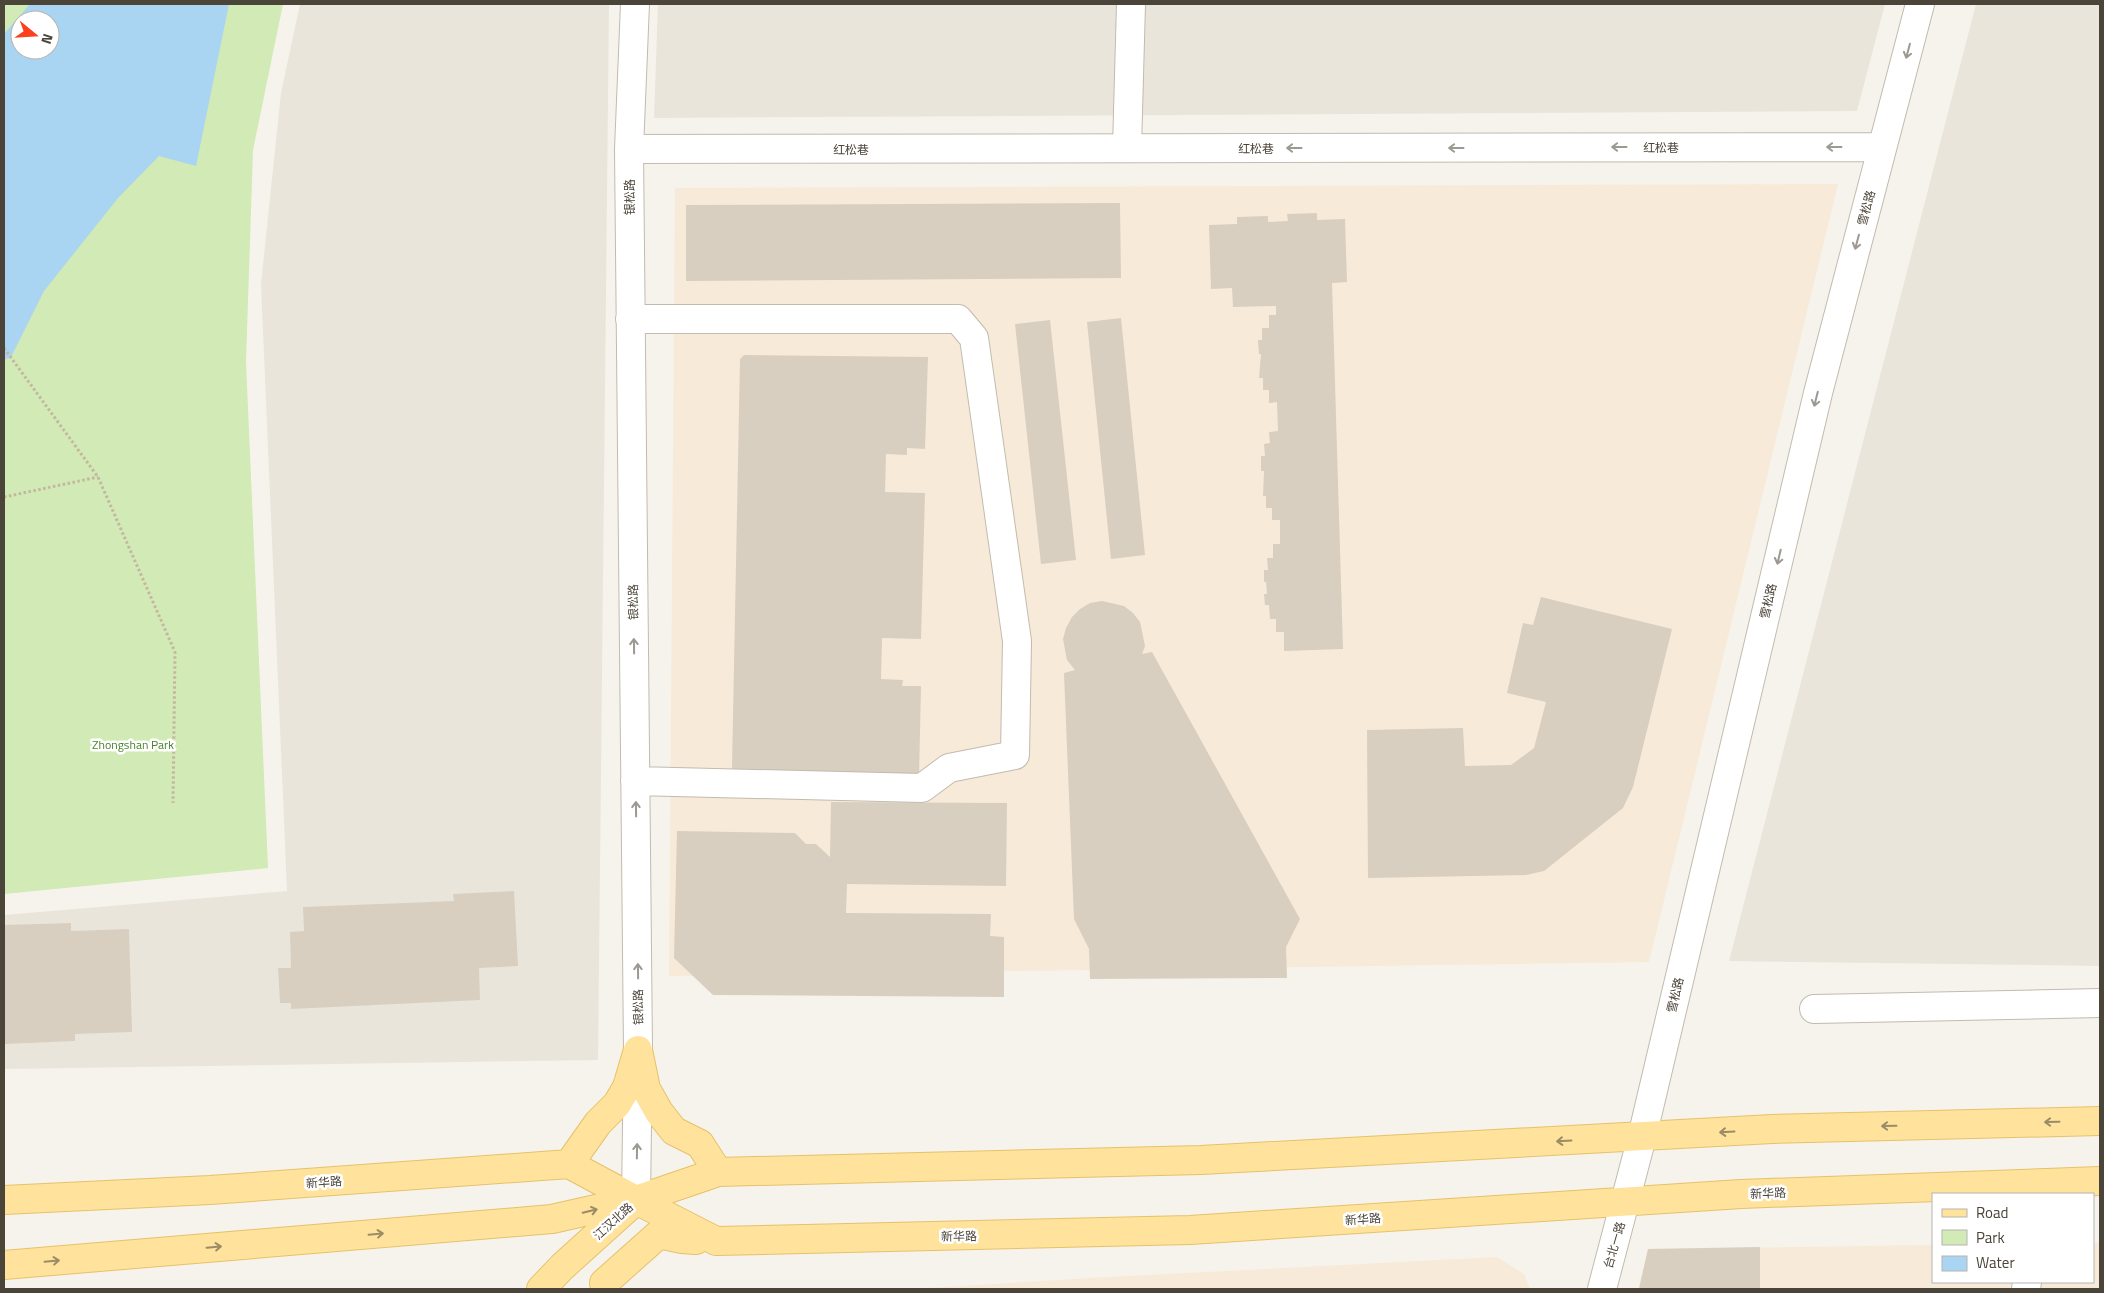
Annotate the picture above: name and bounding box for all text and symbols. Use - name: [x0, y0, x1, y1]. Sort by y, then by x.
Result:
- north arrow: [10, 10, 60, 60]
- text: N: [36, 31, 59, 47]
- one-way arrow: [1902, 42, 1912, 58]
- street label: 红松巷: [1643, 138, 1679, 157]
- street label: 红松巷: [1238, 139, 1274, 158]
- street label: 红松巷: [833, 140, 869, 159]
- one-way arrow: [1611, 142, 1627, 152]
- one-way arrow: [1826, 142, 1842, 152]
- one-way arrow: [1286, 143, 1302, 153]
- one-way arrow: [1448, 143, 1464, 153]
- street label: 银松路: [620, 179, 639, 215]
- street label: 雪松路: [1852, 188, 1880, 228]
- one-way arrow: [1852, 233, 1862, 249]
- one-way arrow: [1811, 391, 1820, 407]
- one-way arrow: [1774, 549, 1783, 565]
- street label: 雪松路: [1755, 581, 1781, 621]
- street label: 银松路: [623, 584, 643, 620]
- one-way arrow: [629, 639, 639, 655]
- park label: Zhongshan Park: [92, 735, 174, 754]
- one-way arrow: [631, 801, 641, 818]
- one-way arrow: [633, 964, 642, 980]
- street label: 雪松路: [1662, 975, 1688, 1015]
- street label: 银松路: [628, 989, 648, 1025]
- one-way arrow: [2044, 1117, 2060, 1127]
- one-way arrow: [1881, 1121, 1898, 1131]
- one-way arrow: [1719, 1127, 1735, 1136]
- one-way arrow: [1557, 1136, 1573, 1145]
- one-way arrow: [632, 1144, 642, 1160]
- street label: 新华路: [305, 1171, 343, 1193]
- street label: 新华路: [1750, 1183, 1786, 1203]
- legend: [1932, 1193, 2094, 1283]
- street label: 江汉北路: [589, 1198, 637, 1244]
- text: Road: [1976, 1201, 2008, 1224]
- one-way arrow: [581, 1206, 597, 1215]
- street label: 新华路: [1344, 1208, 1382, 1230]
- street label: 台北一路: [1598, 1219, 1630, 1271]
- street label: 新华路: [941, 1226, 977, 1246]
- text: Park: [1976, 1226, 2005, 1249]
- one-way arrow: [368, 1229, 384, 1239]
- one-way arrow: [206, 1243, 222, 1252]
- text: Water: [1976, 1251, 2015, 1274]
- one-way arrow: [44, 1256, 60, 1266]

